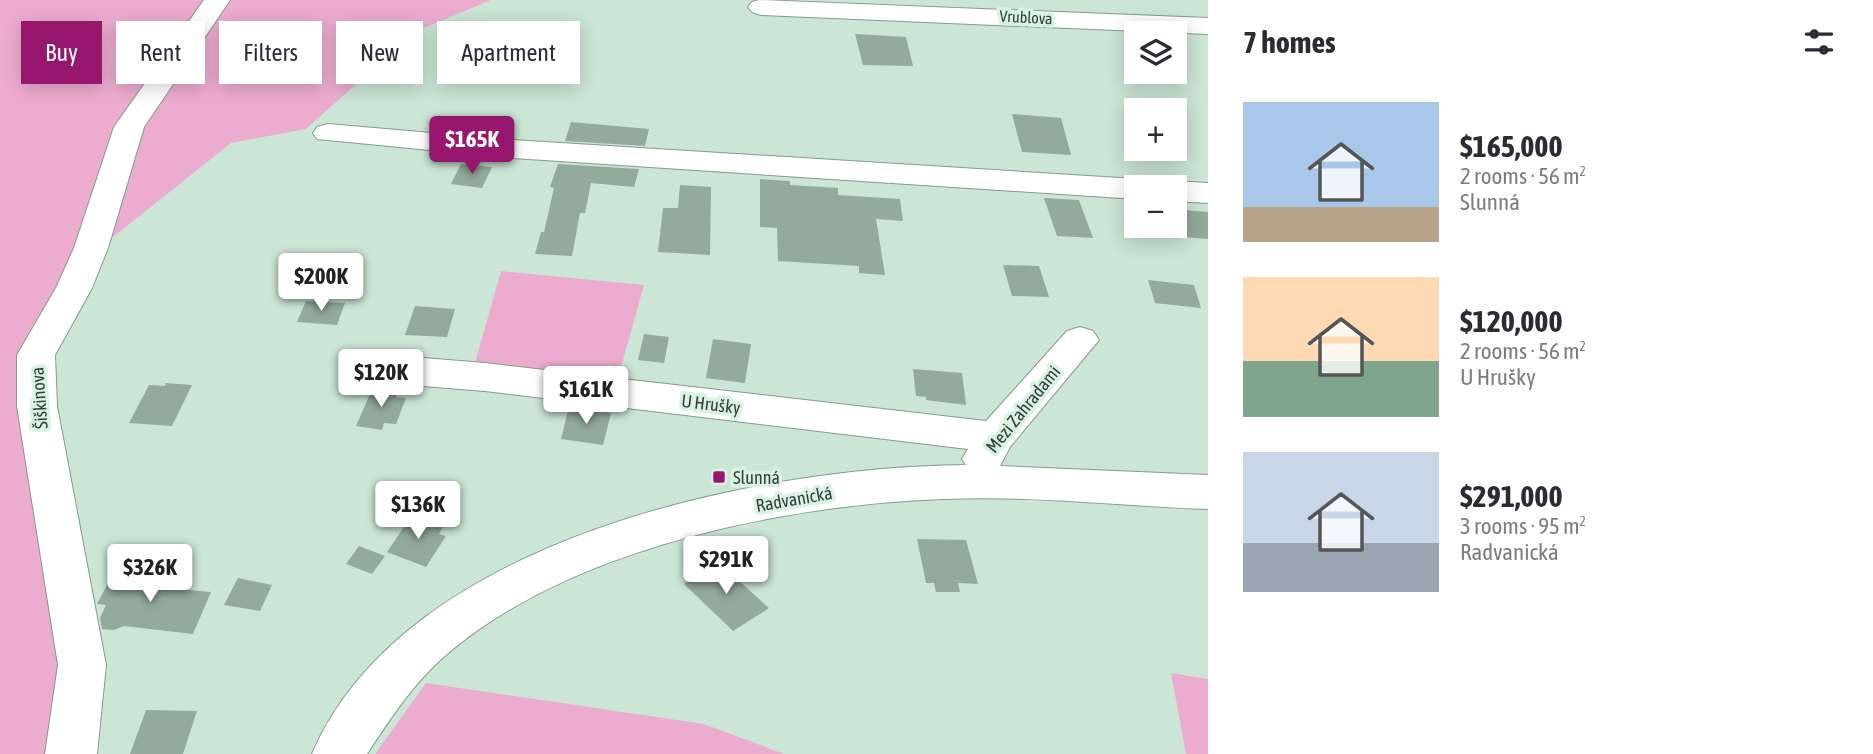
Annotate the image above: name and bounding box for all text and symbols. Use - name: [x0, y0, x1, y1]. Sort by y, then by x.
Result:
- street label: Vrublova: [999, 7, 1053, 27]
- chip: Buy: [21, 21, 102, 84]
- chip: Rent: [116, 21, 205, 84]
- chip: Filters: [219, 21, 322, 84]
- chip: New: [336, 21, 423, 84]
- chip: Apartment: [437, 21, 580, 84]
- map controls: [1124, 21, 1187, 238]
- button: layers: [1124, 21, 1187, 84]
- icon: filters: [1800, 23, 1838, 61]
- text: 7 homes: [1243, 25, 1336, 59]
- button: +: [1124, 98, 1187, 161]
- pin: $165K: [423, 116, 521, 176]
- text: $165K: [445, 126, 499, 152]
- text: $165,000: [1460, 129, 1563, 163]
- icon: home: [1299, 130, 1383, 214]
- text: 2 rooms · 56 m²: [1460, 163, 1586, 189]
- button: −: [1124, 175, 1187, 238]
- text: Slunná: [1460, 189, 1520, 215]
- pin: $200K: [272, 254, 370, 313]
- text: $200K: [294, 263, 348, 289]
- text: $120,000: [1460, 304, 1563, 338]
- icon: home: [1299, 305, 1383, 389]
- text: 2 rooms · 56 m²: [1460, 338, 1586, 364]
- pin: $120K: [332, 350, 430, 409]
- text: $120K: [354, 359, 408, 385]
- street label: Mezi Zahradami: [982, 361, 1064, 457]
- text: U Hrušky: [1460, 364, 1536, 390]
- street label: Šiškinova: [26, 366, 52, 430]
- pin: $161K: [537, 366, 635, 426]
- text: $161K: [559, 376, 613, 402]
- street label: U Hrušky: [680, 390, 742, 418]
- place label: Slunná: [733, 467, 780, 488]
- marker: Slunná: [711, 469, 727, 485]
- text: $291,000: [1460, 479, 1563, 513]
- icon: home: [1299, 480, 1383, 564]
- pin: $136K: [369, 482, 467, 541]
- street label: Radvanická: [754, 482, 834, 516]
- text: $136K: [391, 491, 445, 517]
- text: 3 rooms · 95 m²: [1460, 513, 1586, 539]
- pin: $291K: [677, 536, 775, 596]
- text: Radvanická: [1460, 539, 1559, 565]
- pin: $326K: [101, 544, 199, 604]
- text: $291K: [699, 546, 753, 572]
- text: $326K: [123, 554, 177, 580]

